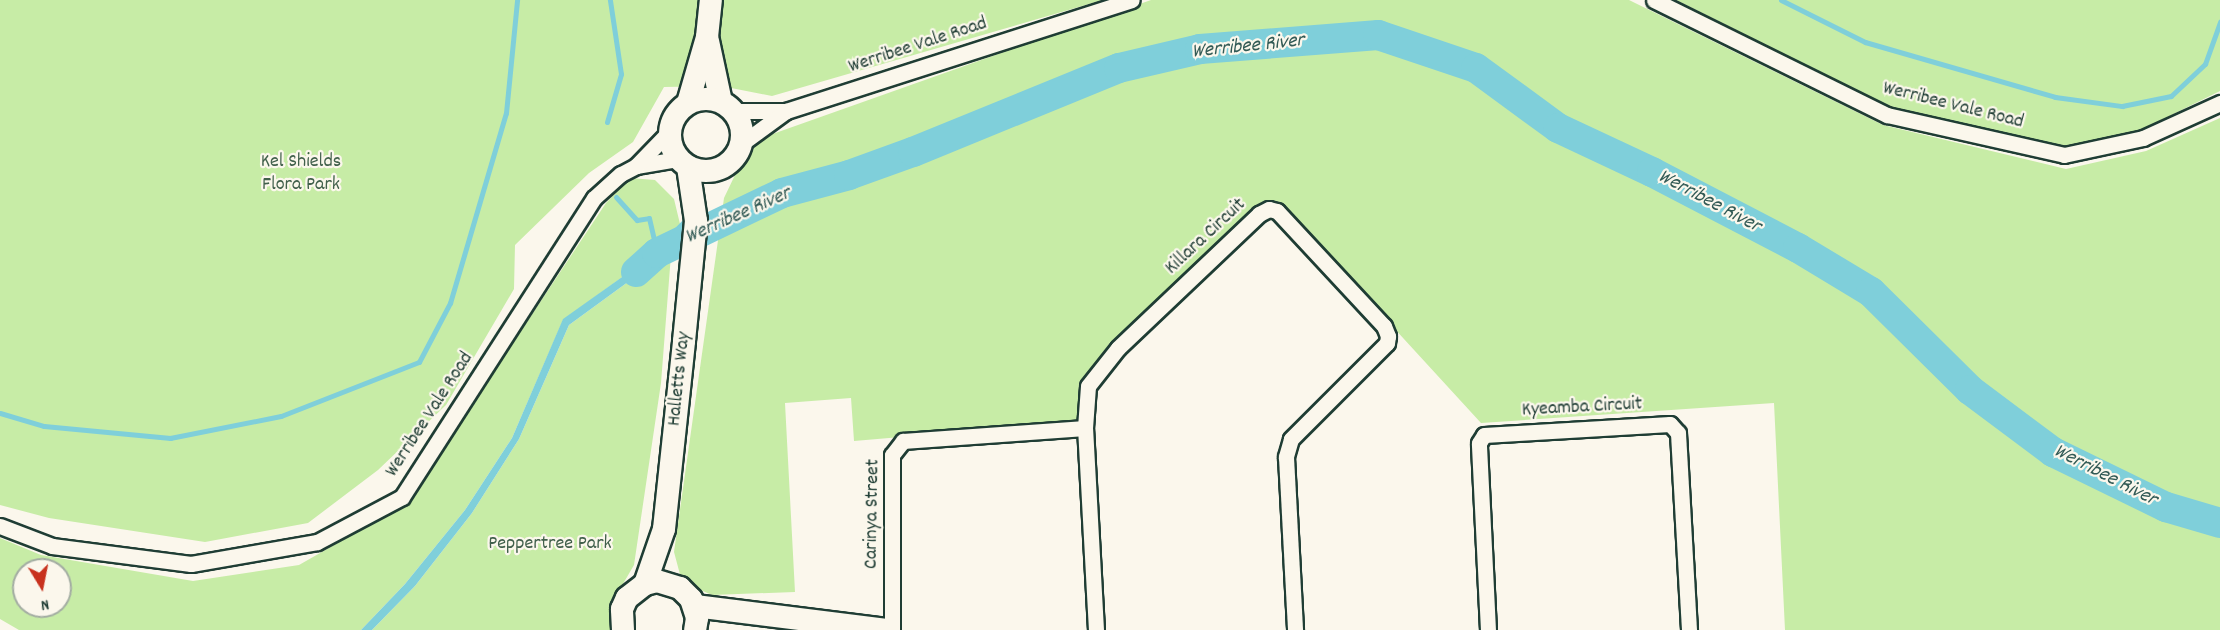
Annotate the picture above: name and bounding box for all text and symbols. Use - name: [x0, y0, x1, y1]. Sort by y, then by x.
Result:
- street label: Werribee Vale Road: [846, 12, 990, 80]
- water label: Werribee River: [1191, 29, 1305, 65]
- street label: Werribee Vale Road: [1880, 77, 2026, 135]
- park label: Kel Shields Flora Park: [261, 150, 341, 197]
- water label: Werribee River: [1653, 164, 1765, 240]
- water label: Werribee River: [681, 182, 795, 250]
- street label: Killara Circuit: [1161, 193, 1251, 281]
- street label: Halletts Way: [663, 331, 697, 427]
- street label: Werribee Vale Road: [381, 348, 479, 482]
- street label: Kyeamba Circuit: [1521, 393, 1643, 423]
- water label: Werribee River: [2049, 439, 2161, 513]
- street label: Carinya Street: [860, 459, 886, 569]
- park label: Peppertree Park: [488, 532, 612, 556]
- north arrow: [12, 558, 72, 618]
- text: N: [39, 592, 51, 616]

